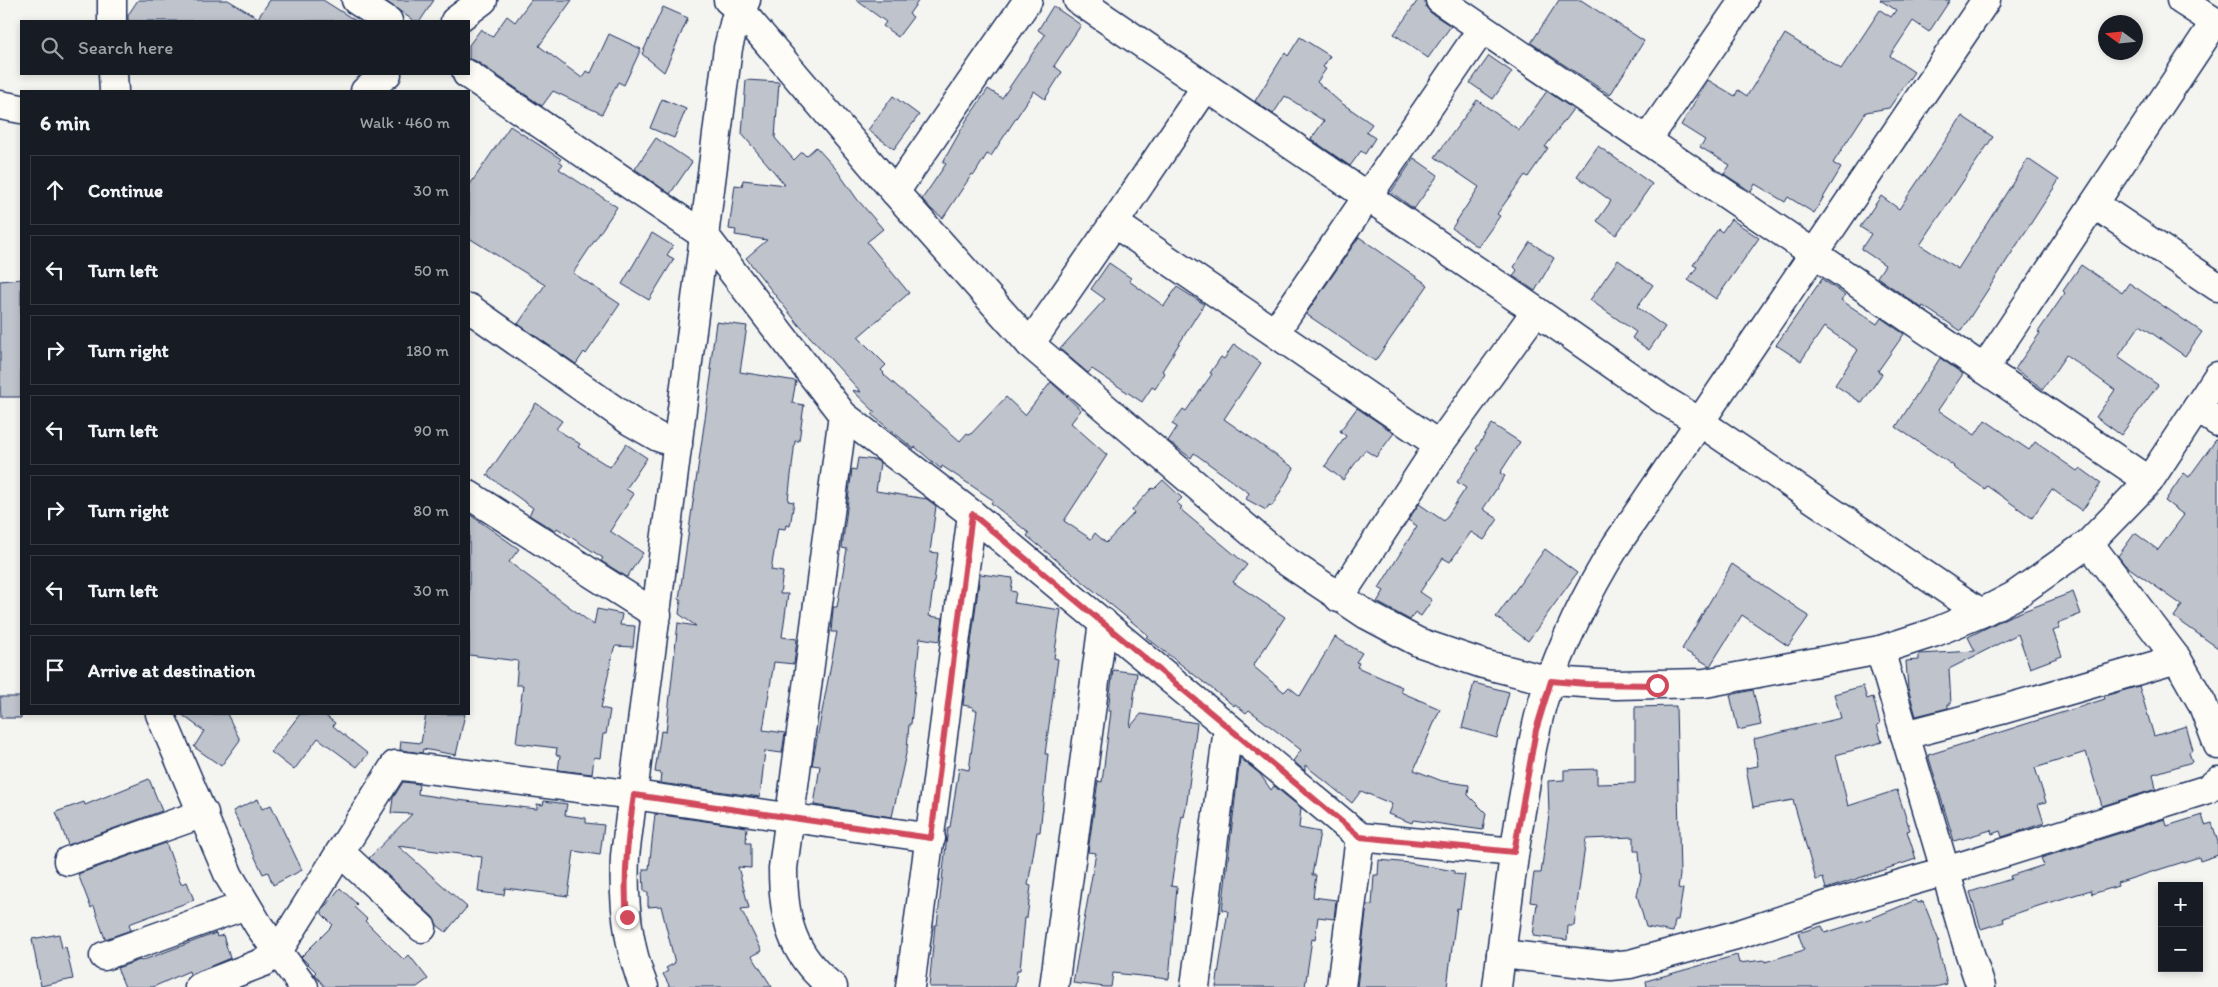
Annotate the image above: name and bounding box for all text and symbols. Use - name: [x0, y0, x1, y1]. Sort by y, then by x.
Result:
- north arrow: [2098, 15, 2143, 60]
- search box: [20, 20, 470, 75]
- icon: search: [38, 34, 66, 62]
- text: Search here: [78, 36, 173, 59]
- text: 6 min: [40, 110, 90, 135]
- text: Walk · 460 m: [360, 113, 450, 132]
- icon: ahead: [41, 176, 69, 204]
- text: Continue: [88, 179, 163, 202]
- text: 30 m: [413, 181, 449, 200]
- icon: left: [41, 256, 69, 284]
- text: Turn left: [88, 259, 158, 282]
- text: 50 m: [414, 261, 449, 280]
- icon: right: [41, 336, 69, 364]
- text: Turn right: [88, 339, 169, 362]
- text: 180 m: [406, 341, 449, 360]
- icon: left: [41, 416, 69, 444]
- text: Turn left: [88, 419, 158, 442]
- text: 90 m: [414, 421, 449, 440]
- icon: right: [41, 496, 69, 524]
- text: Turn right: [88, 499, 169, 522]
- text: 80 m: [413, 501, 449, 520]
- icon: left: [41, 576, 69, 604]
- text: Turn left: [88, 579, 158, 602]
- text: 30 m: [413, 581, 449, 600]
- icon: arrive: [41, 656, 69, 684]
- text: Arrive at destination: [88, 659, 255, 682]
- route start: [1646, 674, 1669, 697]
- map controls: [2158, 882, 2203, 972]
- button: +: [2158, 882, 2203, 927]
- route end: [616, 906, 639, 929]
- button: −: [2158, 927, 2203, 972]

